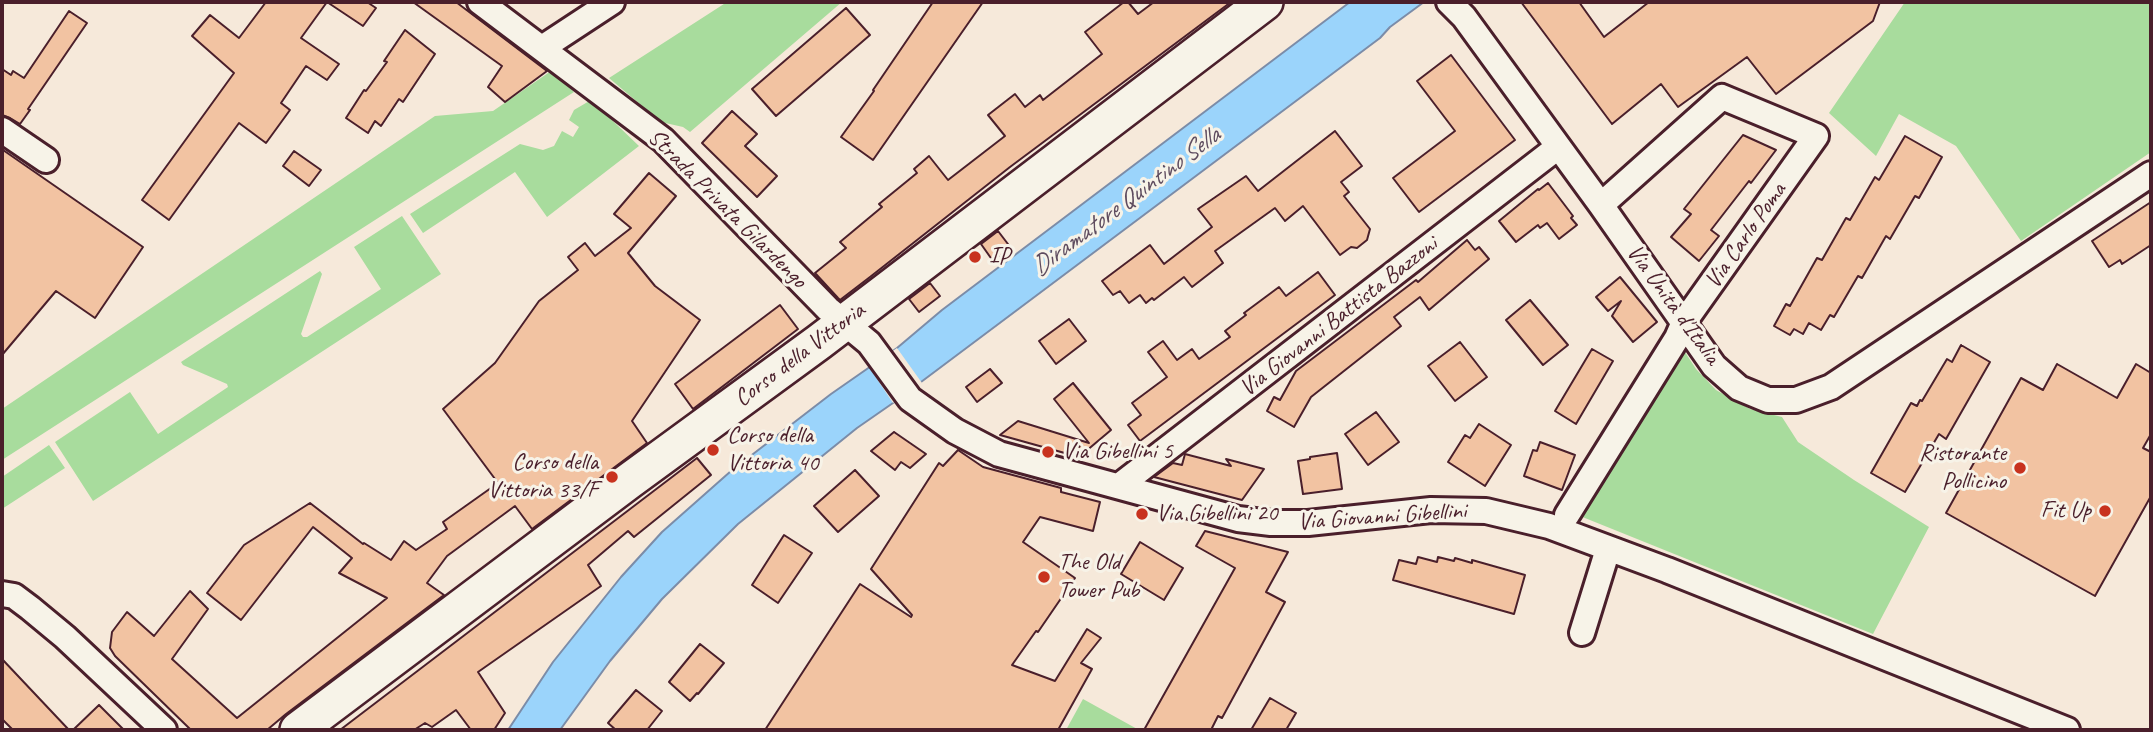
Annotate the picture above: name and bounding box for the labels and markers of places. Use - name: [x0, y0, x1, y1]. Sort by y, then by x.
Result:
- place label: IP: [989, 243, 1010, 271]
- marker: IP: [967, 249, 983, 265]
- place label: Corso della Vittoria 40: [727, 422, 819, 478]
- place label: Via Gibellini 5: [1062, 438, 1173, 466]
- place label: Ristorante Pollicino: [1919, 440, 2006, 496]
- marker: Corso della Vittoria 40: [705, 442, 721, 458]
- marker: Via Gibellini 5: [1040, 444, 1056, 460]
- place label: Corso della Vittoria 33/F: [488, 449, 598, 505]
- marker: Ristorante Pollicino: [2012, 460, 2028, 476]
- marker: Corso della Vittoria 33/F: [604, 469, 620, 485]
- place label: Fit Up: [2041, 497, 2091, 525]
- place label: Via Gibellini 20: [1156, 500, 1278, 528]
- marker: Fit Up: [2097, 503, 2113, 519]
- marker: Via Gibellini 20: [1134, 506, 1150, 522]
- place label: The Old Tower Pub: [1058, 549, 1139, 605]
- marker: The Old Tower Pub: [1036, 569, 1052, 585]

